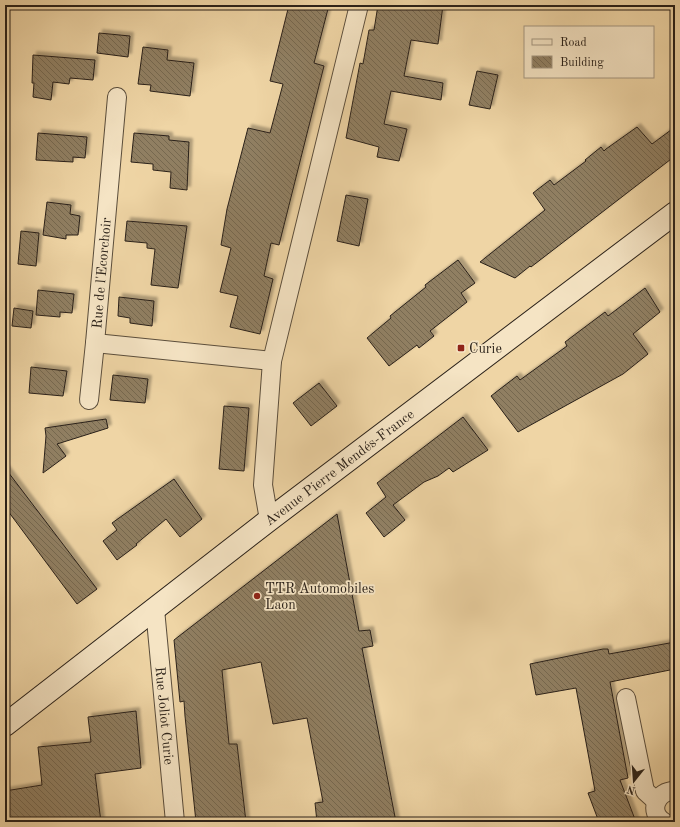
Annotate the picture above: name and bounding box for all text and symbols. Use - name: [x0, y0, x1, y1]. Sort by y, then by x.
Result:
- legend: [524, 26, 654, 78]
- text: Road: [560, 37, 587, 49]
- text: Building: [560, 57, 604, 69]
- street label: Rue de l'Ecorchoir: [90, 217, 114, 329]
- place label: Curie: [469, 342, 502, 356]
- marker: Curie: [456, 343, 466, 353]
- street label: Avenue Pierre Mendés-France: [262, 407, 417, 529]
- place label: TTR Automobiles Laon: [265, 582, 374, 612]
- marker: TTR Automobiles Laon: [252, 591, 262, 601]
- street label: Rue Joliot Curie: [152, 666, 176, 765]
- north arrow: [614, 761, 654, 801]
- text: N: [625, 782, 637, 796]

